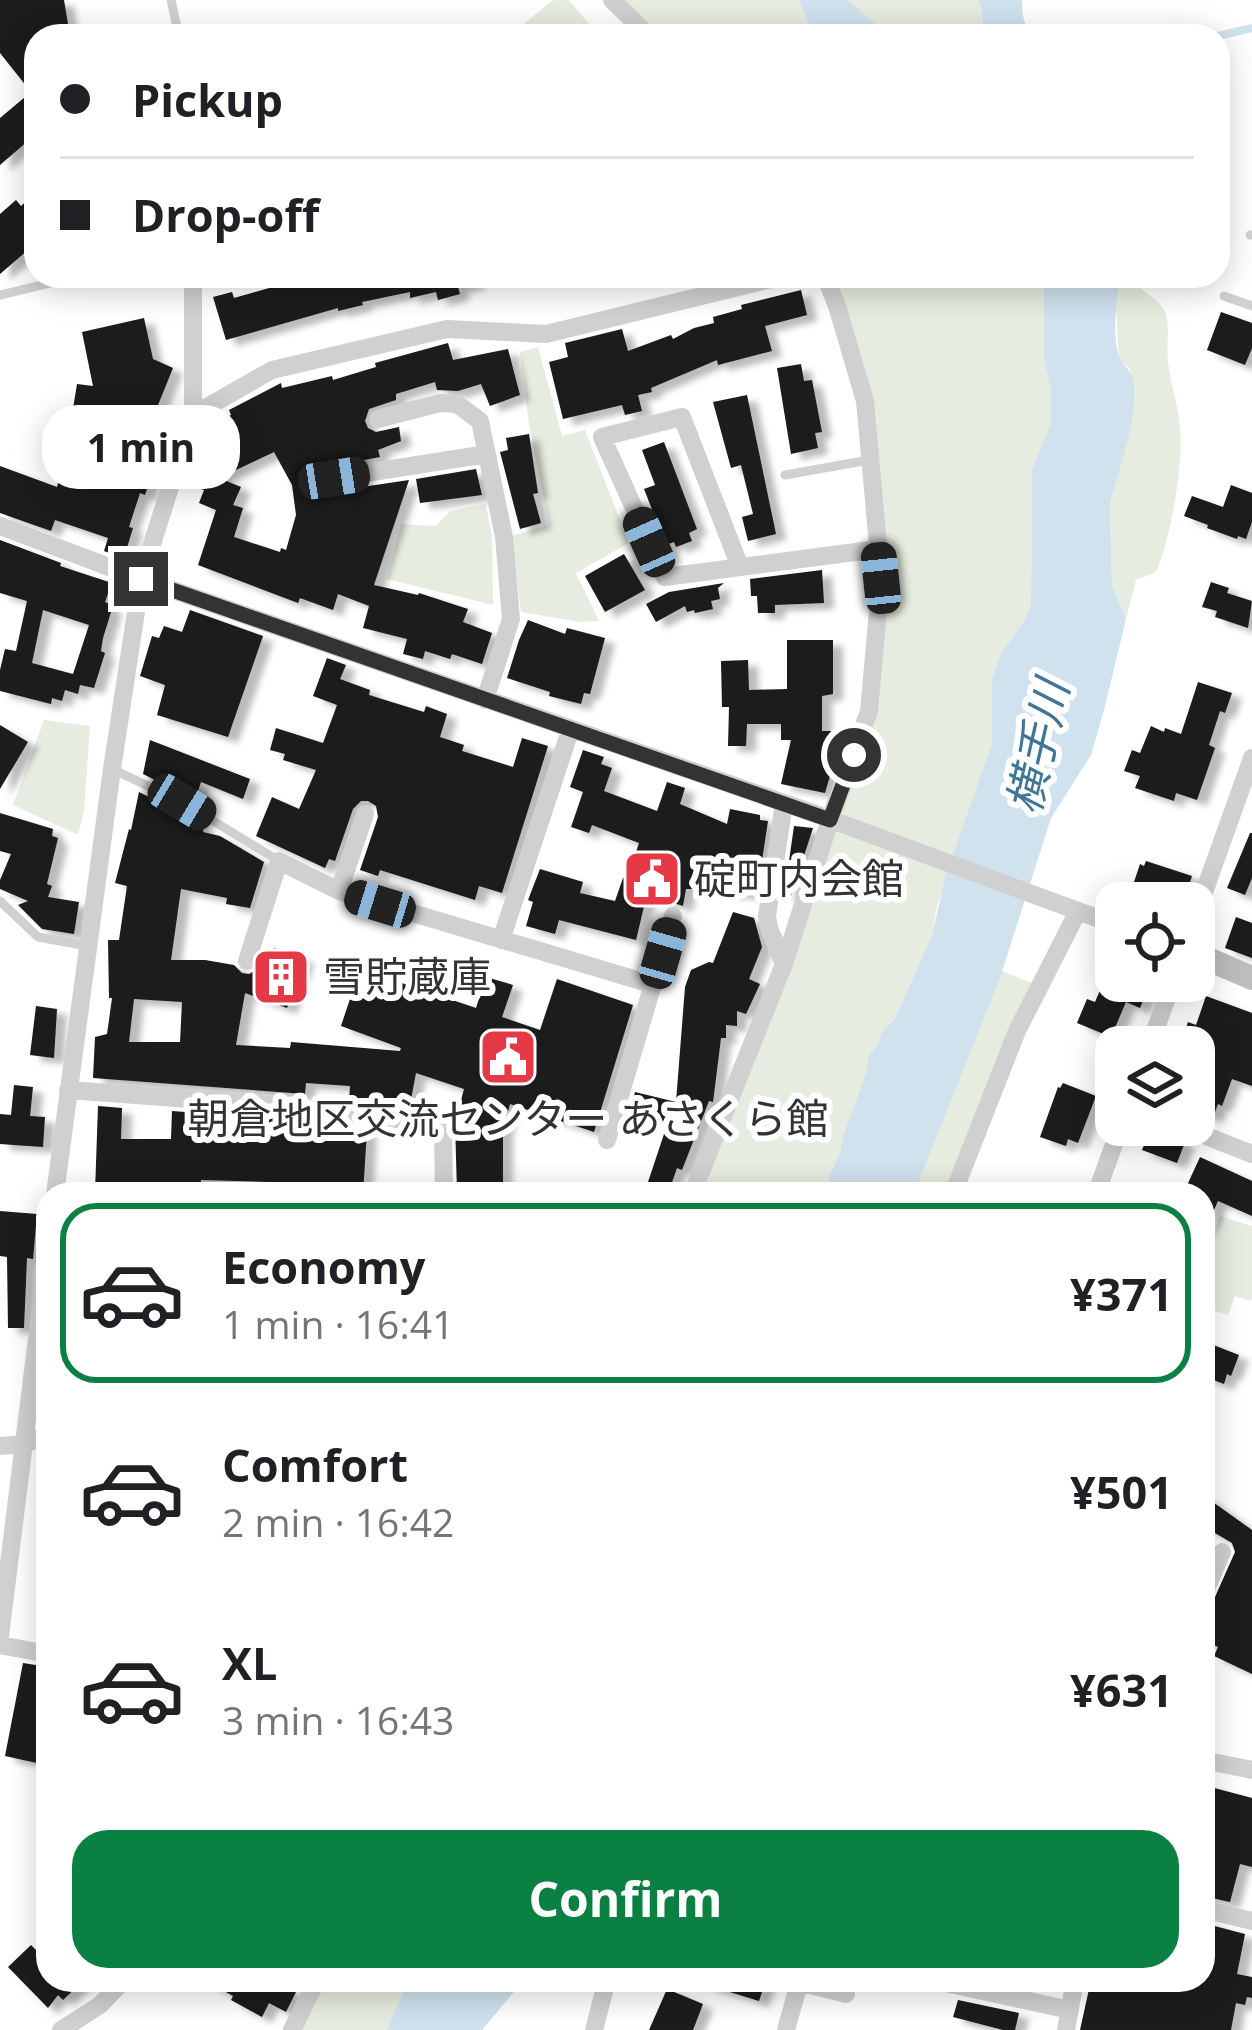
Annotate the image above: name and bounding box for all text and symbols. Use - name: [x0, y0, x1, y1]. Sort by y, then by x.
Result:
- text: Pickup: [132, 69, 283, 130]
- text: Drop-off: [132, 184, 319, 245]
- callout: 1 min: [42, 405, 240, 489]
- text: 1 min: [87, 420, 195, 473]
- car: [296, 455, 372, 501]
- car: [618, 502, 680, 582]
- car: [859, 540, 903, 616]
- route end: [114, 552, 168, 606]
- water label: 横手川: [992, 670, 1082, 819]
- route start: [827, 728, 881, 782]
- car: [142, 768, 222, 836]
- public building icon: 碇町内会館: [621, 848, 683, 910]
- place label: 碇町内会館: [694, 849, 904, 906]
- car: [340, 876, 420, 932]
- map controls: [1095, 882, 1215, 1146]
- button: locate: [1095, 882, 1215, 1002]
- car: [636, 913, 690, 993]
- building icon: 雪貯蔵庫: [250, 946, 312, 1008]
- place label: 雪貯蔵庫: [323, 947, 491, 1004]
- public building icon: 朝倉地区交流センター あさくら館: [477, 1026, 539, 1088]
- button: layers: [1095, 1026, 1215, 1146]
- place label: 朝倉地区交流センター あさくら館: [188, 1089, 828, 1146]
- text: Economy: [222, 1236, 425, 1297]
- icon: car: [78, 1239, 186, 1347]
- text: ¥371: [1070, 1263, 1173, 1324]
- text: 1 min · 16:41: [222, 1297, 454, 1350]
- text: Comfort: [222, 1434, 408, 1495]
- icon: car: [78, 1437, 186, 1545]
- text: ¥501: [1070, 1461, 1173, 1522]
- text: 2 min · 16:42: [222, 1495, 454, 1548]
- text: XL: [222, 1632, 277, 1693]
- icon: car: [78, 1635, 186, 1743]
- text: ¥631: [1070, 1659, 1173, 1720]
- text: 3 min · 16:43: [222, 1693, 454, 1746]
- button: Confirm: [72, 1830, 1179, 1968]

